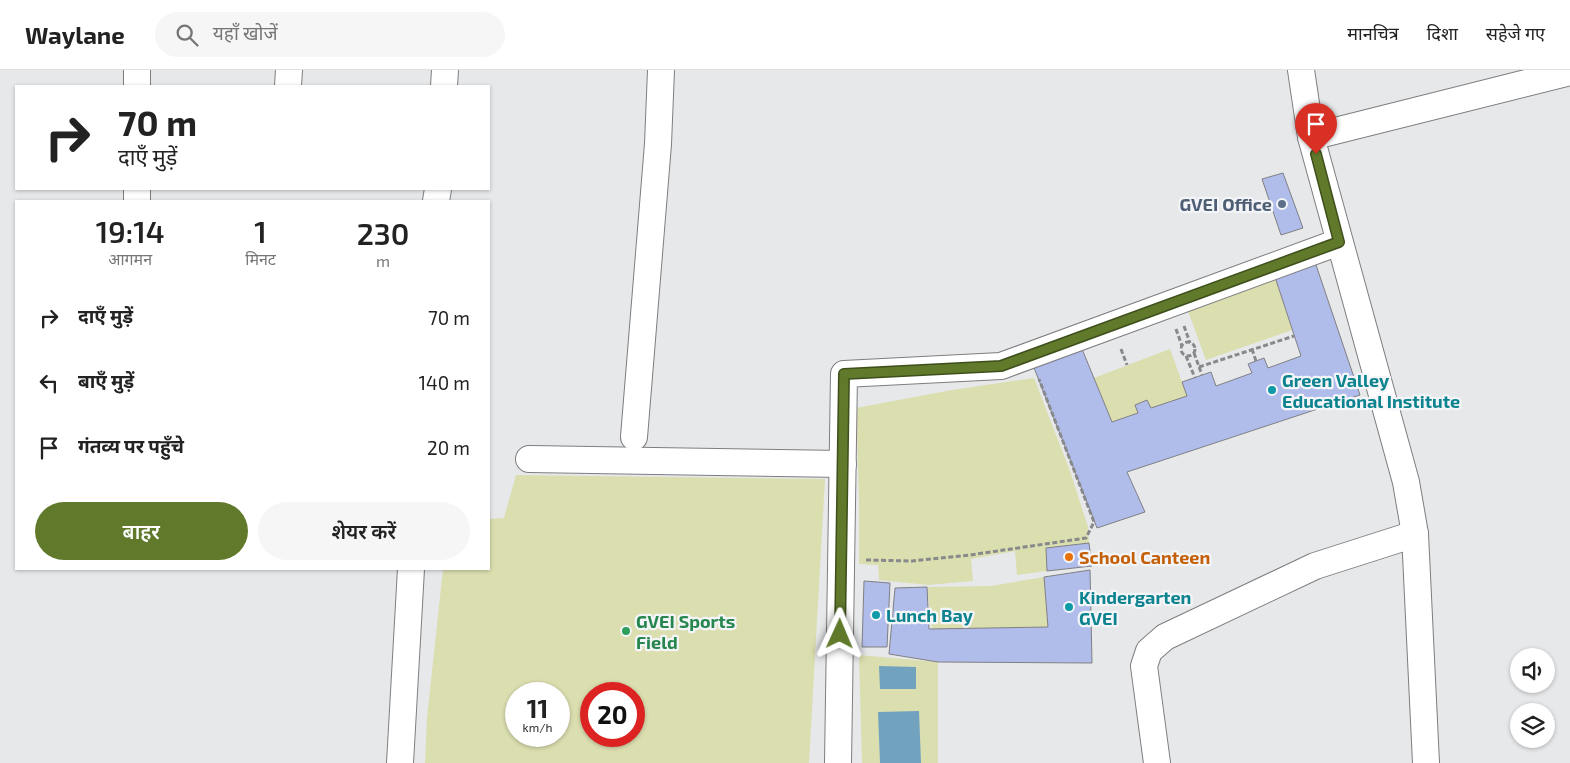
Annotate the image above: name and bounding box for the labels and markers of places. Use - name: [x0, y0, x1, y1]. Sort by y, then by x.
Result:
- pin: [1295, 103, 1337, 154]
- place label: GVEI Office: [1179, 193, 1272, 215]
- marker: GVEI Office: [1276, 198, 1288, 210]
- place label: Green Valley Educational Institute: [1282, 369, 1460, 412]
- marker: Green Valley Educational Institute: [1266, 384, 1278, 396]
- place label: School Canteen: [1079, 546, 1210, 568]
- marker: School Canteen: [1063, 551, 1075, 563]
- place label: Kindergarten GVEI: [1079, 586, 1191, 629]
- marker: Kindergarten GVEI: [1063, 601, 1075, 613]
- place label: Lunch Bay: [886, 604, 974, 626]
- marker: Lunch Bay: [870, 609, 882, 621]
- place label: GVEI Sports Field: [636, 610, 735, 653]
- marker: GVEI Sports Field: [620, 625, 632, 637]

